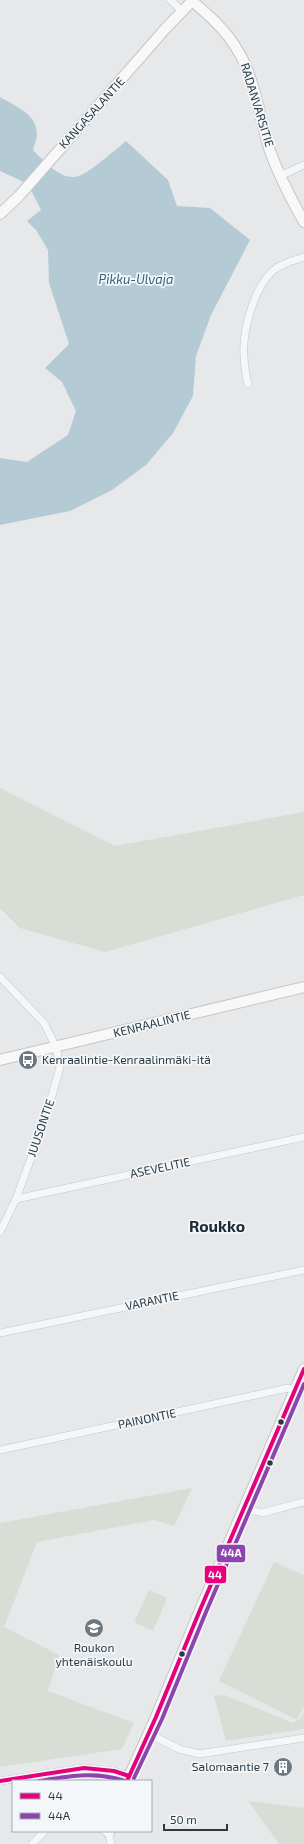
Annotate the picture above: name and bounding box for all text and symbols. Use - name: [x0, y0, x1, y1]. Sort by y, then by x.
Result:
- street label: RADANVARSITIE: [239, 61, 277, 149]
- street label: KANGASALANTIE: [56, 74, 127, 151]
- water label: Pikku-Ulvaja: [99, 271, 173, 287]
- street label: KENRAALINTIE: [112, 1007, 192, 1039]
- bus stop icon: Kenraalintie-Kenraalinmäki-itä: [17, 1049, 39, 1071]
- place label: Kenraalintie-Kenraalinmäki-itä: [42, 1052, 211, 1066]
- street label: JUUSONTIE: [24, 1097, 57, 1158]
- street label: ASEVELITIE: [128, 1154, 191, 1180]
- district label: Roukko: [189, 1216, 245, 1235]
- street label: VARANTIE: [124, 1287, 180, 1313]
- street label: PAINONTIE: [116, 1405, 177, 1431]
- unlabelled marker: [276, 1417, 286, 1427]
- unlabelled marker: [265, 1458, 275, 1468]
- line badge: 44A: [216, 1544, 246, 1563]
- text: 44A: [220, 1546, 242, 1559]
- line badge: 44: [204, 1565, 227, 1584]
- text: 44: [208, 1568, 222, 1581]
- school or university icon: Roukon yhtenäiskoulu: [83, 1617, 105, 1639]
- place label: Roukon yhtenäiskoulu: [56, 1640, 132, 1668]
- unlabelled marker: [177, 1649, 187, 1659]
- building icon: Salomaantie 7: [272, 1756, 294, 1778]
- place label: Salomaantie 7: [192, 1759, 269, 1773]
- legend: [12, 1780, 152, 1832]
- text: 44: [48, 1788, 63, 1802]
- scale bar: [164, 1806, 227, 1832]
- text: 44A: [48, 1808, 71, 1822]
- text: 50 m: [170, 1812, 197, 1826]

